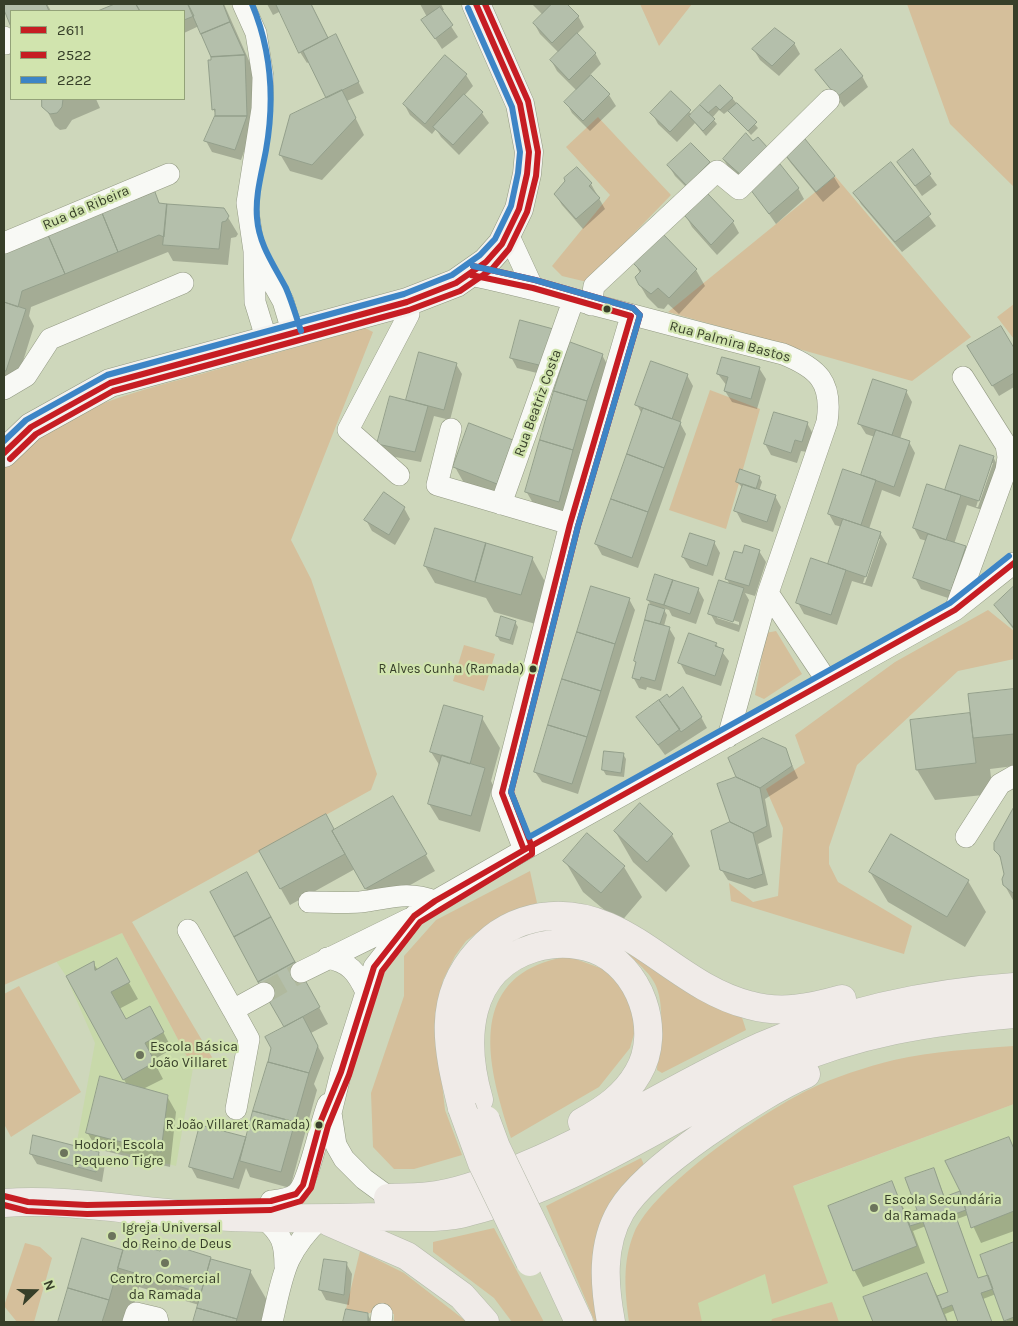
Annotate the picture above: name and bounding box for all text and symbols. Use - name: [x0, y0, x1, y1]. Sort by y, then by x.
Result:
- legend: [10, 10, 185, 100]
- text: 2611: [57, 21, 84, 39]
- text: 2522: [57, 46, 92, 64]
- text: 2222: [57, 71, 92, 89]
- street label: Rua da Ribeira: [40, 182, 132, 234]
- unlabelled marker: [602, 304, 612, 314]
- street label: Rua Palmira Bastos: [668, 318, 792, 366]
- street label: Rua Beatriz Costa: [511, 347, 565, 459]
- place label: R Alves Cunha (Ramada): [378, 661, 524, 677]
- marker: R Alves Cunha (Ramada): [528, 664, 538, 674]
- place label: Escola Básica João Villaret: [150, 1039, 238, 1072]
- marker: Escola Básica João Villaret: [134, 1049, 146, 1061]
- place label: R João Villaret (Ramada): [166, 1117, 310, 1133]
- marker: R João Villaret (Ramada): [314, 1120, 324, 1130]
- place label: Hodori, Escola Pequeno Tigre: [74, 1137, 164, 1170]
- marker: Hodori, Escola Pequeno Tigre: [58, 1147, 70, 1159]
- place label: Escola Secundária da Ramada: [884, 1192, 1002, 1224]
- marker: Escola Secundária da Ramada: [868, 1202, 880, 1214]
- place label: Igreja Universal do Reino de Deus: [122, 1220, 232, 1252]
- marker: Igreja Universal do Reino de Deus: [106, 1230, 118, 1242]
- marker: Centro Comercial da Ramada: [159, 1257, 171, 1269]
- north arrow: [10, 1266, 60, 1316]
- place label: Centro Comercial da Ramada: [110, 1271, 220, 1304]
- text: N: [40, 1277, 59, 1293]

